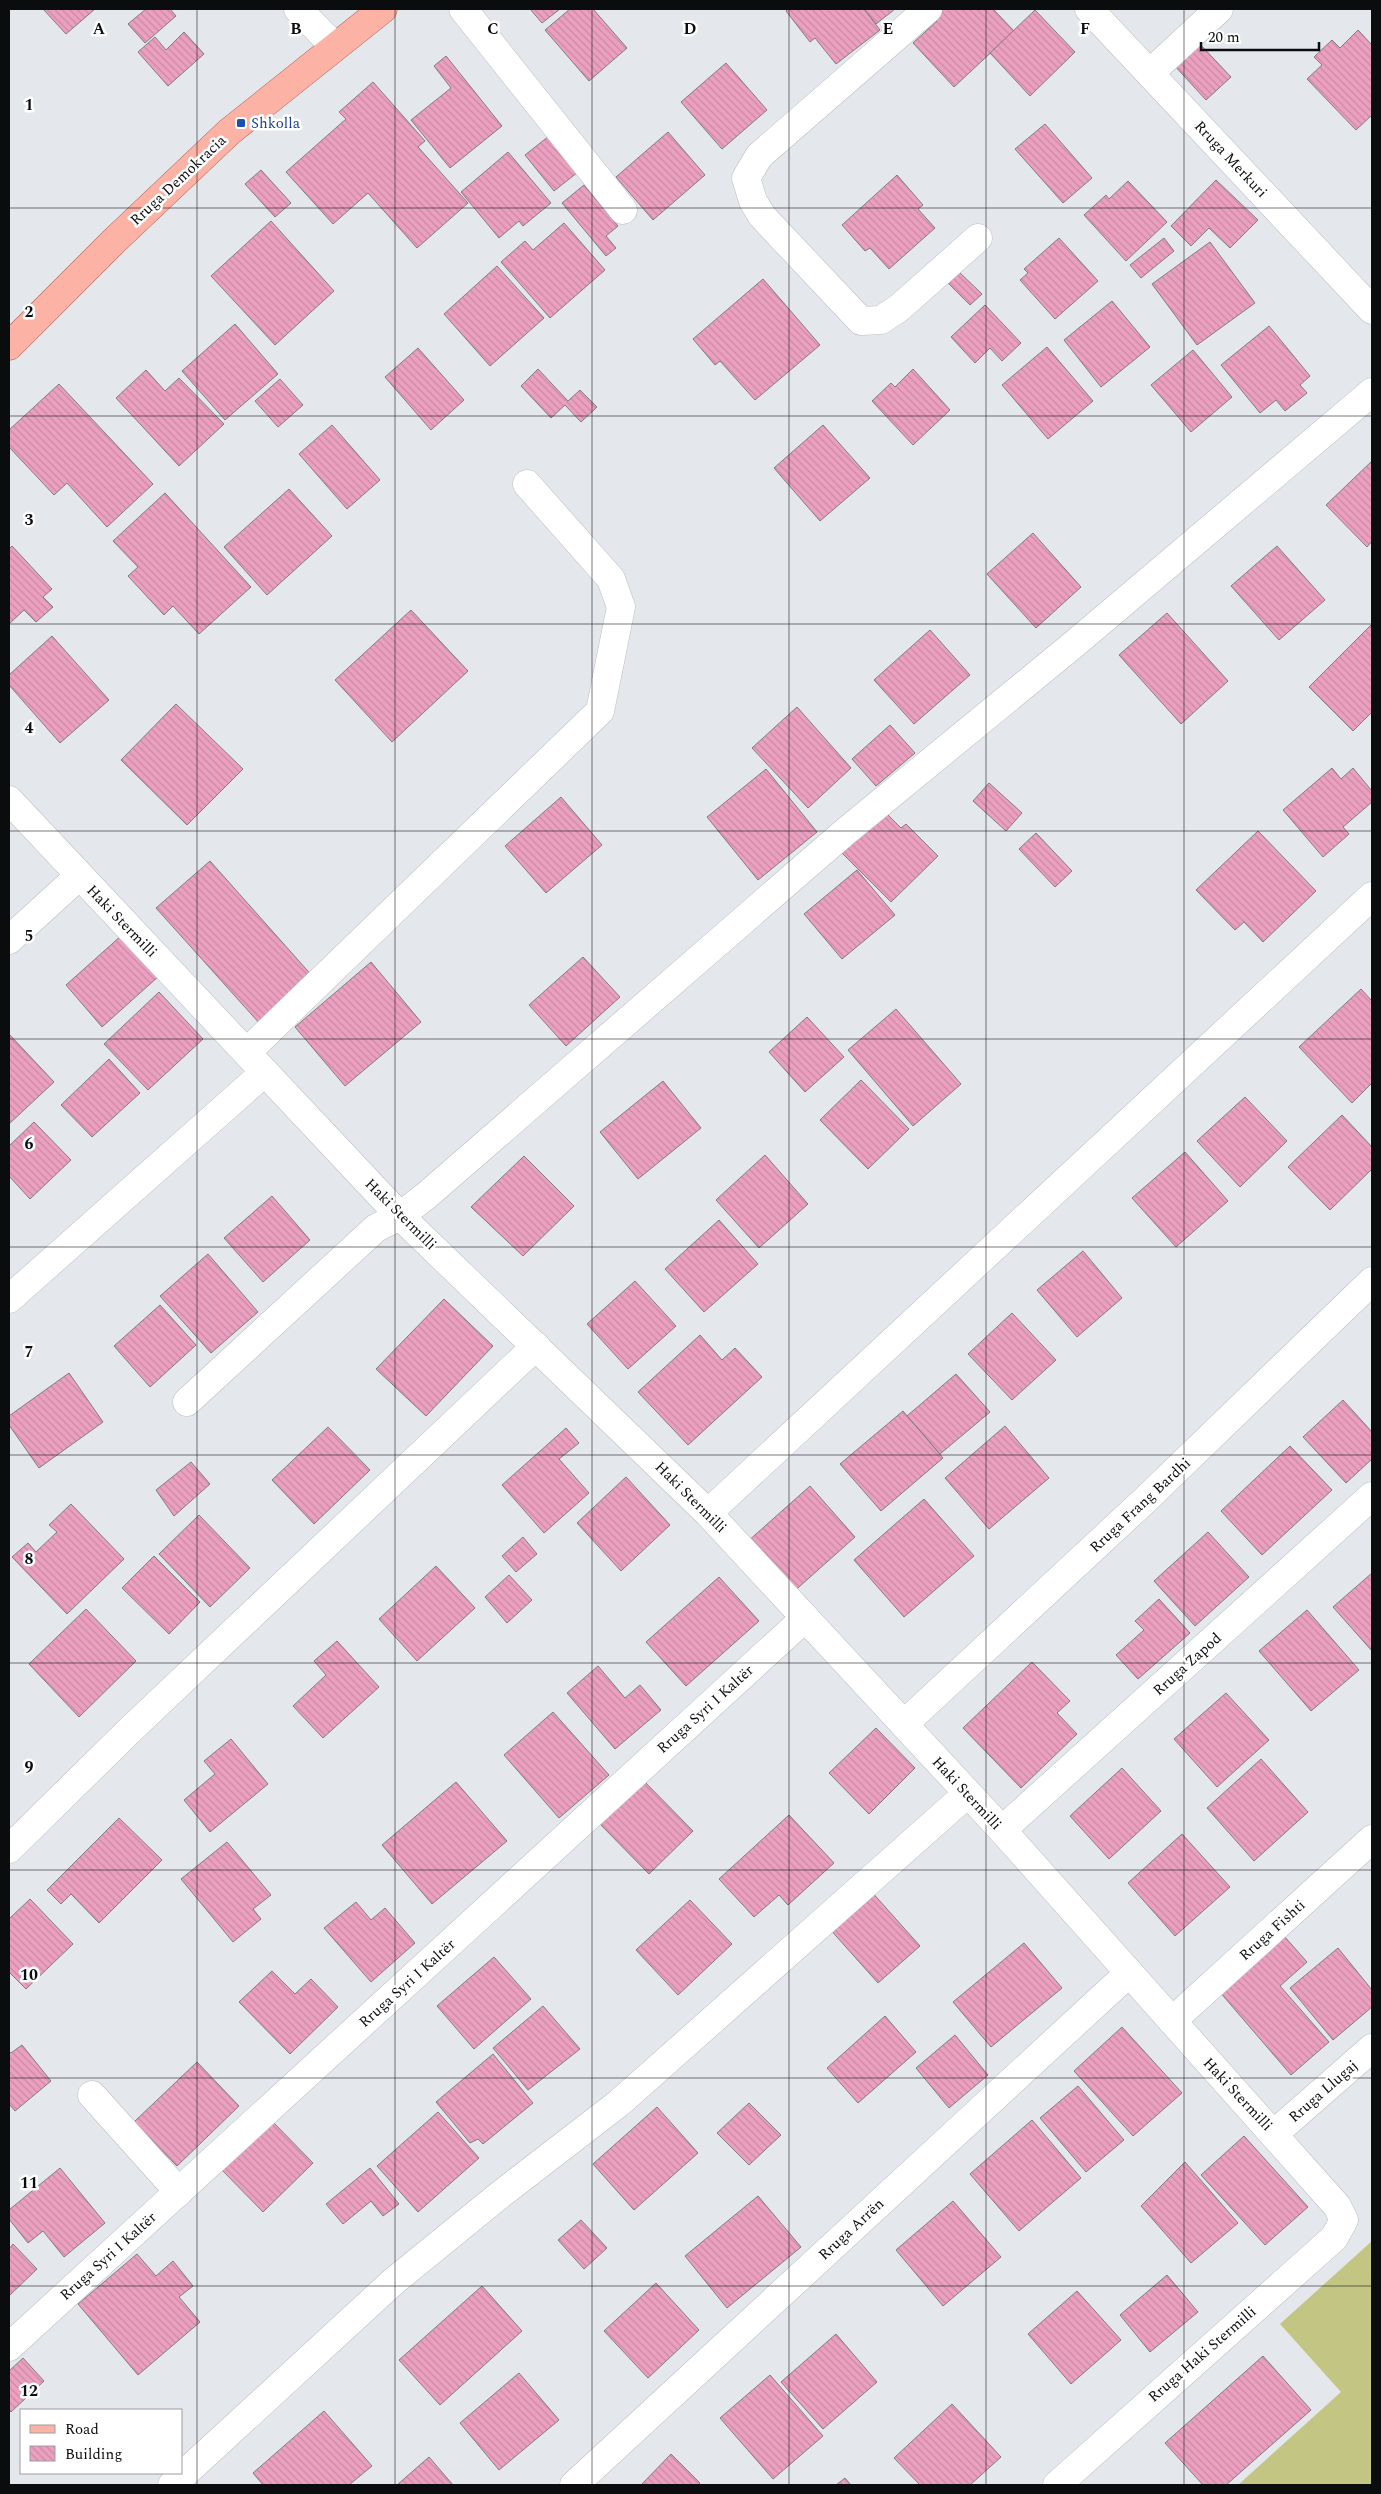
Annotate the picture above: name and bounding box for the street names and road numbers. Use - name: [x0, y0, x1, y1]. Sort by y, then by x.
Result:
- street label: Rruga Merkuri: [1189, 116, 1273, 203]
- street label: Rruga Demokracia: [125, 129, 232, 231]
- street label: Haki Stermilli: [81, 880, 162, 963]
- street label: Haki Stermilli: [359, 1173, 442, 1256]
- street label: Rruga Frang Bardhi: [1085, 1452, 1196, 1558]
- street label: Haki Stermilli: [649, 1456, 732, 1539]
- street label: Rruga Zapod: [1148, 1627, 1227, 1702]
- street label: Rruga Syri I Kaltër: [652, 1659, 759, 1759]
- street label: Haki Stermilli: [926, 1751, 1007, 1835]
- street label: Rruga Fishti: [1234, 1894, 1311, 1966]
- street label: Rruga Syri I Kaltër: [354, 1933, 461, 2033]
- street label: Haki Stermilli: [1197, 2052, 1278, 2136]
- street label: Rruga Llugaj: [1283, 2055, 1363, 2128]
- street label: Rruga Arrën: [813, 2193, 890, 2266]
- street label: Rruga Syri I Kaltër: [55, 2206, 162, 2306]
- street label: Rruga Haki Stermilli: [1143, 2301, 1262, 2408]

